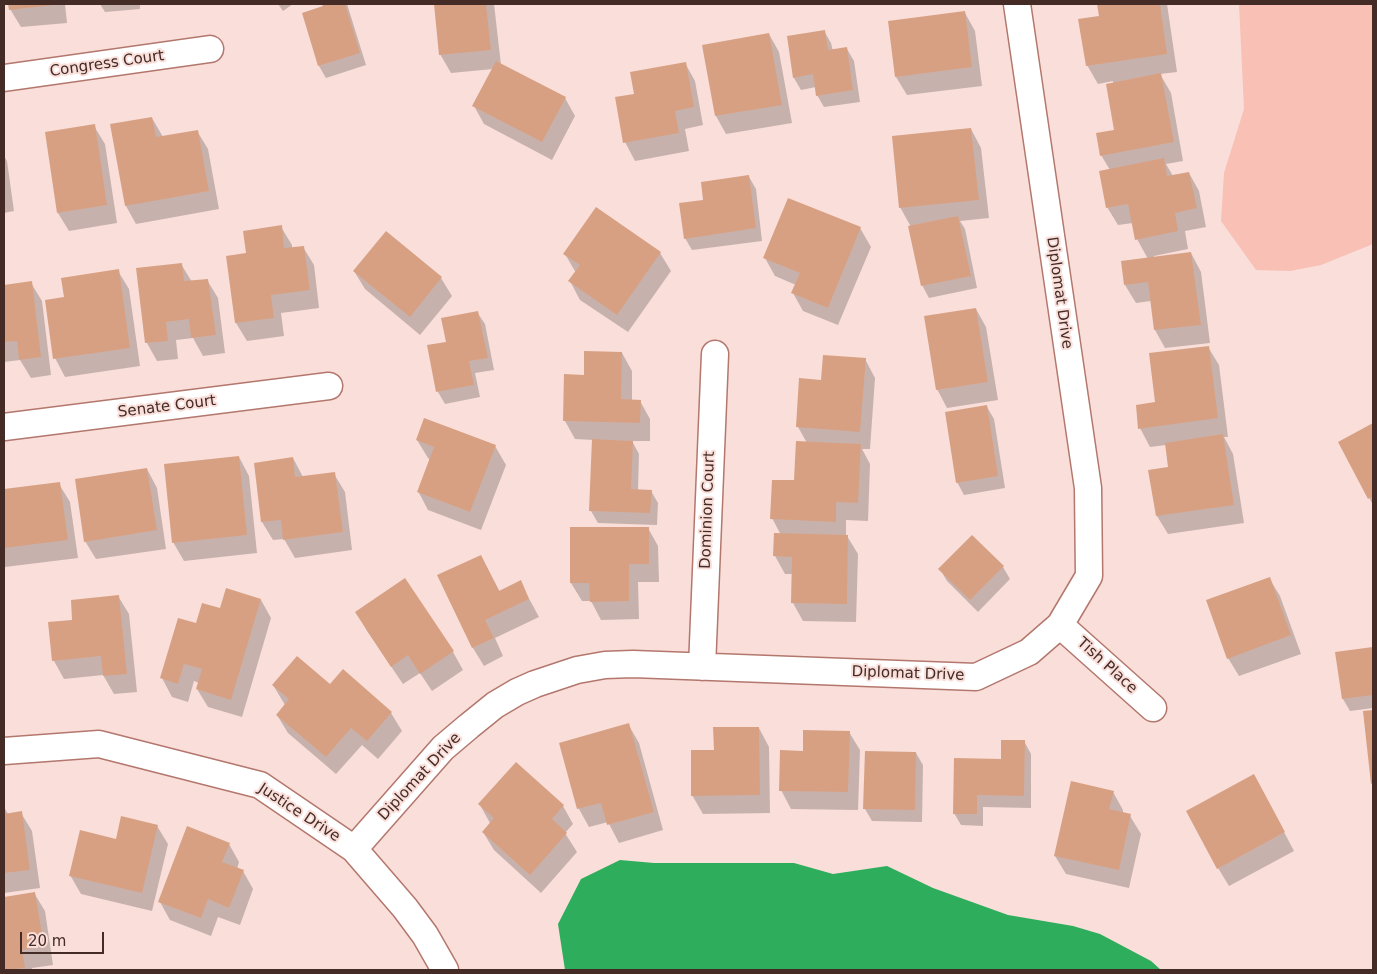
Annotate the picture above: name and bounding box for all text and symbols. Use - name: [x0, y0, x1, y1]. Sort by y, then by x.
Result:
- street label: Congress Court: [49, 47, 165, 81]
- street label: Diplomat Drive: [1042, 236, 1076, 350]
- street label: Senate Court: [117, 392, 217, 422]
- street label: Dominion Court: [697, 451, 719, 569]
- street label: Tish Place: [1073, 634, 1141, 698]
- street label: Diplomat Drive: [851, 663, 965, 685]
- street label: Diplomat Drive: [375, 730, 465, 824]
- street label: Justice Drive: [255, 780, 343, 846]
- scale bar: [22, 922, 106, 954]
- text: 20 m: [28, 932, 66, 950]

